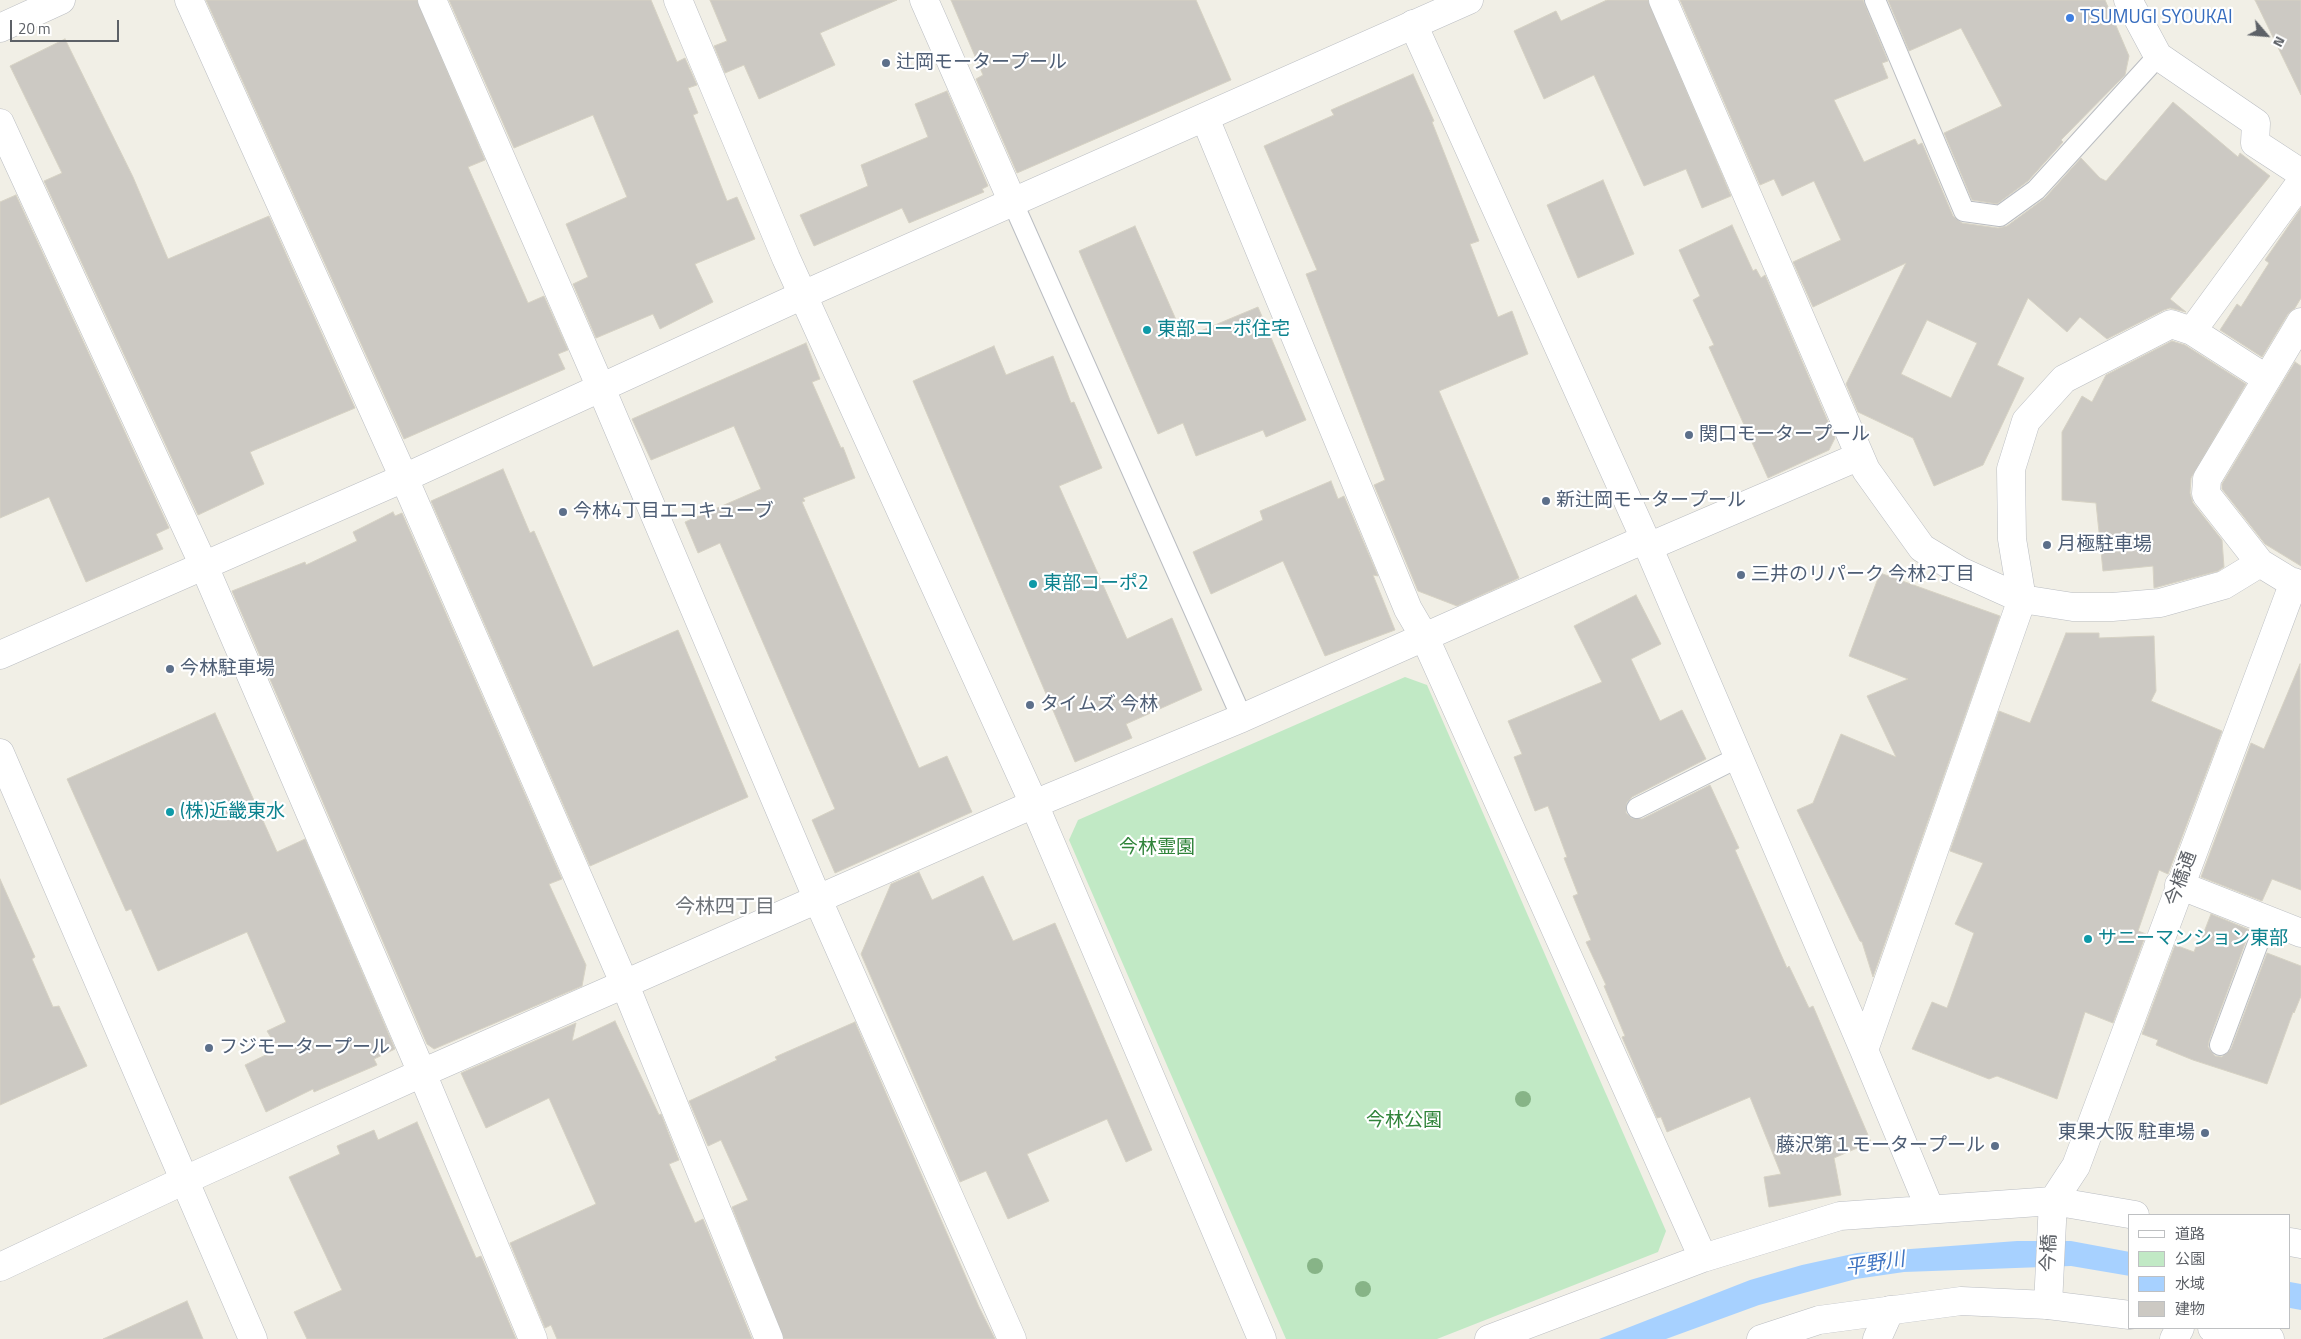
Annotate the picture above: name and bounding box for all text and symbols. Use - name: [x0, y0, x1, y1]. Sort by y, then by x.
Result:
- place label: TSUMUGI SYOUKAI: [2080, 7, 2233, 29]
- scale bar: [12, 10, 121, 42]
- north arrow: [2241, 10, 2291, 60]
- marker: TSUMUGI SYOUKAI: [2064, 12, 2076, 24]
- text: 20 m: [18, 17, 51, 40]
- text: N: [2268, 33, 2291, 51]
- place label: 辻岡モータープール: [896, 52, 1067, 74]
- marker: 辻岡モータープール: [880, 57, 892, 69]
- place label: 東部コーポ住宅: [1157, 319, 1290, 341]
- marker: 東部コーポ住宅: [1141, 324, 1153, 336]
- place label: 関口モータープール: [1699, 424, 1870, 446]
- marker: 関口モータープール: [1683, 429, 1695, 441]
- place label: 新辻岡モータープール: [1556, 490, 1746, 512]
- marker: 新辻岡モータープール: [1540, 495, 1552, 507]
- place label: 今林4丁目エコキューブ: [573, 501, 774, 523]
- marker: 今林4丁目エコキューブ: [557, 506, 569, 518]
- place label: 月極駐車場: [2057, 534, 2152, 556]
- marker: 月極駐車場: [2041, 539, 2053, 551]
- place label: 三井のリパーク 今林2丁目: [1751, 564, 1975, 586]
- marker: 三井のリパーク 今林2丁目: [1735, 569, 1747, 581]
- place label: 東部コーポ2: [1043, 573, 1149, 595]
- marker: 東部コーポ2: [1027, 578, 1039, 590]
- place label: 今林駐車場: [180, 658, 275, 680]
- marker: 今林駐車場: [164, 663, 176, 675]
- place label: タイムズ 今林: [1040, 694, 1158, 716]
- marker: タイムズ 今林: [1024, 699, 1036, 711]
- place label: (株)近畿東水: [180, 801, 285, 823]
- marker: (株)近畿東水: [164, 806, 176, 818]
- park label: 今林霊園: [1119, 837, 1195, 859]
- street label: 今橋通: [2162, 848, 2202, 910]
- district label: 今林四丁目: [675, 896, 775, 920]
- place label: サニーマンション東部: [2098, 928, 2288, 950]
- marker: サニーマンション東部: [2082, 933, 2094, 945]
- place label: フジモータープール: [219, 1037, 390, 1059]
- marker: フジモータープール: [203, 1042, 215, 1054]
- park label: 今林公園: [1366, 1110, 1442, 1132]
- place label: 東果大阪 駐車場: [2058, 1122, 2195, 1144]
- marker: 東果大阪 駐車場: [2199, 1127, 2211, 1139]
- place label: 藤沢第１モータープール: [1776, 1135, 1985, 1157]
- marker: 藤沢第１モータープール: [1989, 1140, 2001, 1152]
- legend: [2128, 1214, 2291, 1329]
- text: 道路: [2175, 1222, 2205, 1245]
- street label: 今橋: [2038, 1234, 2062, 1272]
- text: 公園: [2175, 1247, 2205, 1270]
- water label: 平野川: [1843, 1248, 1907, 1282]
- text: 水域: [2175, 1272, 2205, 1295]
- text: 建物: [2175, 1297, 2205, 1320]

